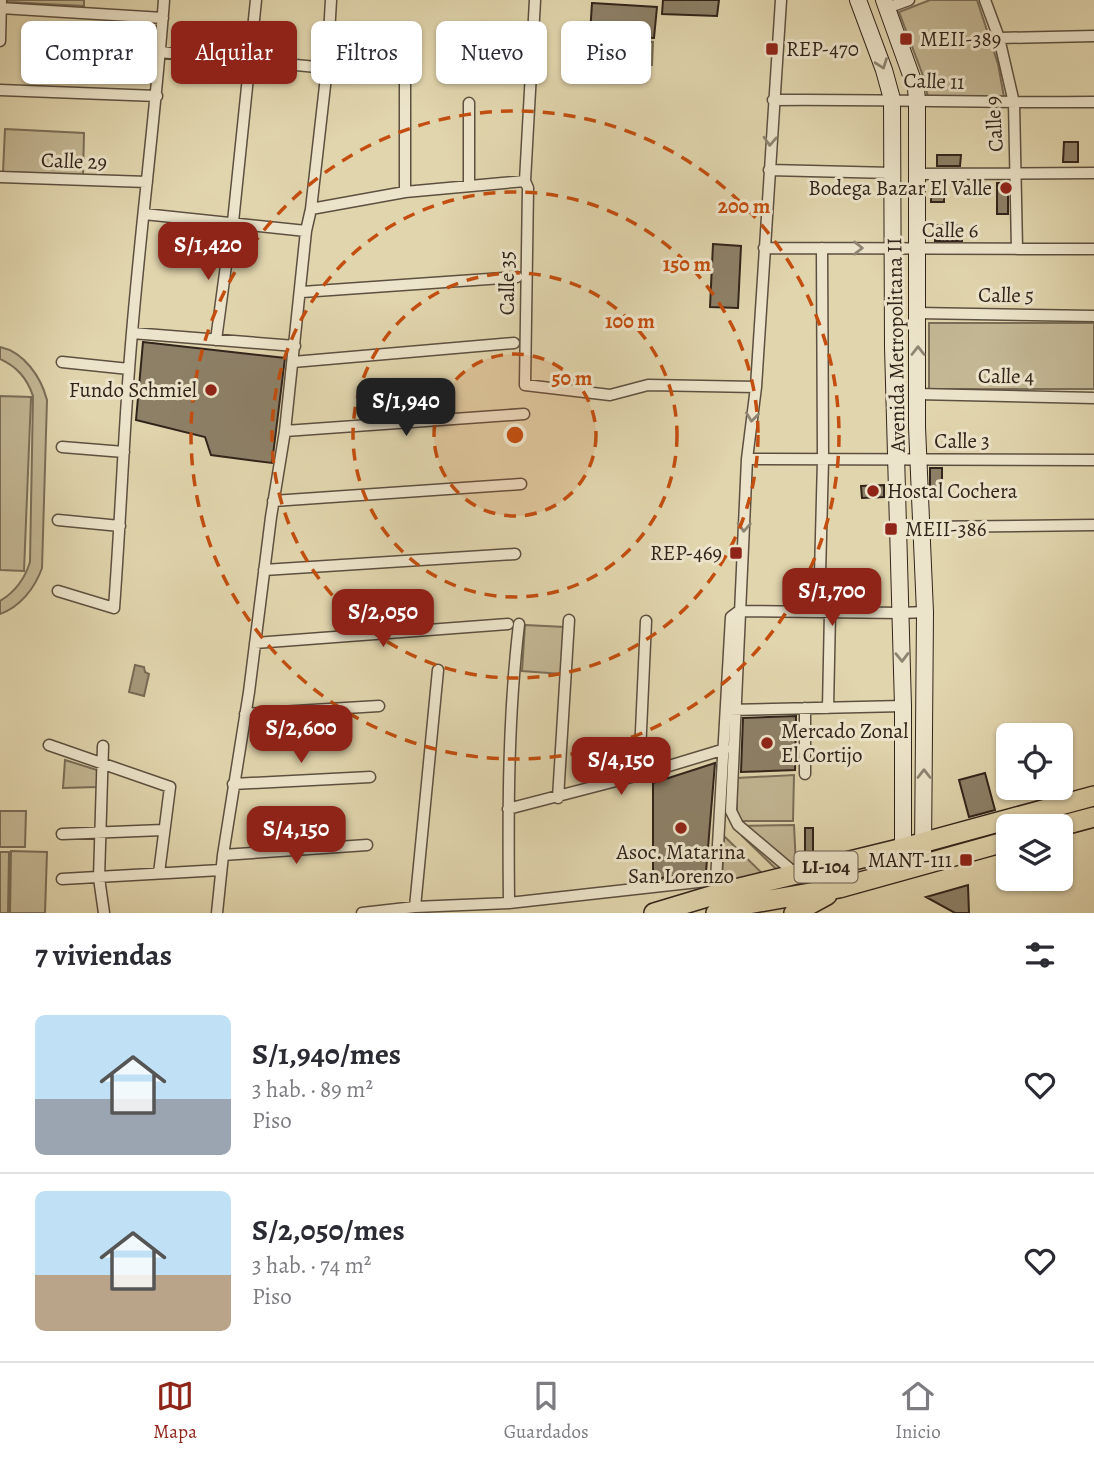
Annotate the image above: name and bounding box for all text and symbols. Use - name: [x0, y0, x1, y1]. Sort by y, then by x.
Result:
- chip: Comprar: [21, 21, 157, 84]
- chip: Alquilar: [171, 21, 297, 84]
- chip: Filtros: [311, 21, 422, 84]
- chip: Nuevo: [436, 21, 547, 84]
- chip: Piso: [561, 21, 651, 84]
- place label: MEII-389: [920, 25, 1001, 53]
- marker: MEII-389: [898, 31, 914, 47]
- place label: REP-470: [786, 35, 859, 63]
- marker: REP-470: [764, 41, 780, 57]
- one-way arrow: [874, 57, 888, 69]
- street label: Calle 11: [903, 66, 965, 96]
- street label: Calle 9: [978, 95, 1010, 153]
- one-way arrow: [763, 136, 778, 147]
- street label: Calle 29: [40, 146, 108, 176]
- place label: Bodega Bazar El Valle: [808, 174, 992, 202]
- marker: Bodega Bazar El Valle: [998, 180, 1014, 196]
- text: 200 m: [718, 192, 771, 220]
- street label: Calle 6: [922, 216, 979, 244]
- pin: S/1,420: [143, 222, 273, 282]
- text: S/1,420: [174, 229, 242, 260]
- street label: Avenida Metropolitana II: [880, 237, 912, 454]
- one-way arrow: [852, 240, 863, 255]
- text: 150 m: [663, 250, 712, 278]
- street label: Calle 35: [493, 251, 521, 315]
- street label: Calle 5: [978, 281, 1034, 309]
- text: 100 m: [605, 307, 655, 335]
- one-way arrow: [910, 345, 926, 355]
- street label: Calle 4: [978, 362, 1034, 390]
- text: 50 m: [552, 364, 593, 392]
- place label: Fundo Schmiel: [69, 376, 197, 404]
- pin: S/1,940: [341, 378, 471, 438]
- marker: Fundo Schmiel: [203, 382, 219, 398]
- text: S/1,940: [372, 385, 440, 416]
- one-way arrow: [745, 411, 760, 423]
- centre of rings: [503, 423, 527, 447]
- street label: Calle 3: [934, 427, 990, 455]
- place label: Hostal Cochera: [887, 477, 1018, 505]
- marker: Hostal Cochera: [865, 483, 881, 499]
- place label: MEII-386: [905, 515, 987, 543]
- marker: MEII-386: [883, 521, 899, 537]
- one-way arrow: [737, 522, 752, 533]
- place label: REP-469: [650, 539, 722, 567]
- marker: REP-469: [728, 545, 744, 561]
- pin: S/1,700: [767, 568, 897, 628]
- text: S/1,700: [798, 575, 866, 606]
- pin: S/2,050: [318, 590, 448, 649]
- text: S/2,050: [348, 596, 418, 627]
- one-way arrow: [894, 652, 910, 663]
- pin: S/2,600: [236, 706, 366, 765]
- text: S/2,600: [265, 712, 337, 743]
- place label: Mercado Zonal El Cortijo: [781, 717, 908, 769]
- map controls: [996, 723, 1073, 891]
- button: locate: [996, 723, 1073, 800]
- marker: Mercado Zonal El Cortijo: [759, 735, 775, 751]
- pin: S/4,150: [556, 738, 686, 797]
- text: S/4,150: [588, 744, 654, 775]
- one-way arrow: [916, 768, 932, 779]
- pin: S/4,150: [231, 806, 361, 866]
- text: S/4,150: [263, 813, 329, 844]
- button: layers: [996, 814, 1073, 891]
- marker: Asoc. Matarina San Lorenzo: [673, 820, 689, 836]
- place label: Asoc. Matarina San Lorenzo: [616, 838, 746, 890]
- place label: MANT-111: [868, 846, 952, 874]
- road number: LI-104: [794, 852, 858, 882]
- marker: MANT-111: [958, 852, 974, 868]
- text: 7 viviendas: [35, 935, 172, 975]
- icon: filters: [1021, 936, 1059, 974]
- text: S/1,940/mes: [252, 1034, 401, 1074]
- icon: home: [91, 1043, 175, 1127]
- icon: heart: [1021, 1066, 1059, 1104]
- text: 3 hab. · 89 m²: [252, 1074, 373, 1105]
- text: Piso: [252, 1105, 292, 1136]
- text: S/2,050/mes: [252, 1210, 405, 1250]
- icon: home: [91, 1219, 175, 1303]
- icon: heart: [1021, 1242, 1059, 1280]
- text: 3 hab. · 74 m²: [252, 1250, 371, 1281]
- text: Piso: [252, 1281, 292, 1312]
- tab: Mapa: [153, 1377, 197, 1445]
- tab: Guardados: [504, 1377, 589, 1445]
- tab: Inicio: [895, 1377, 941, 1445]

